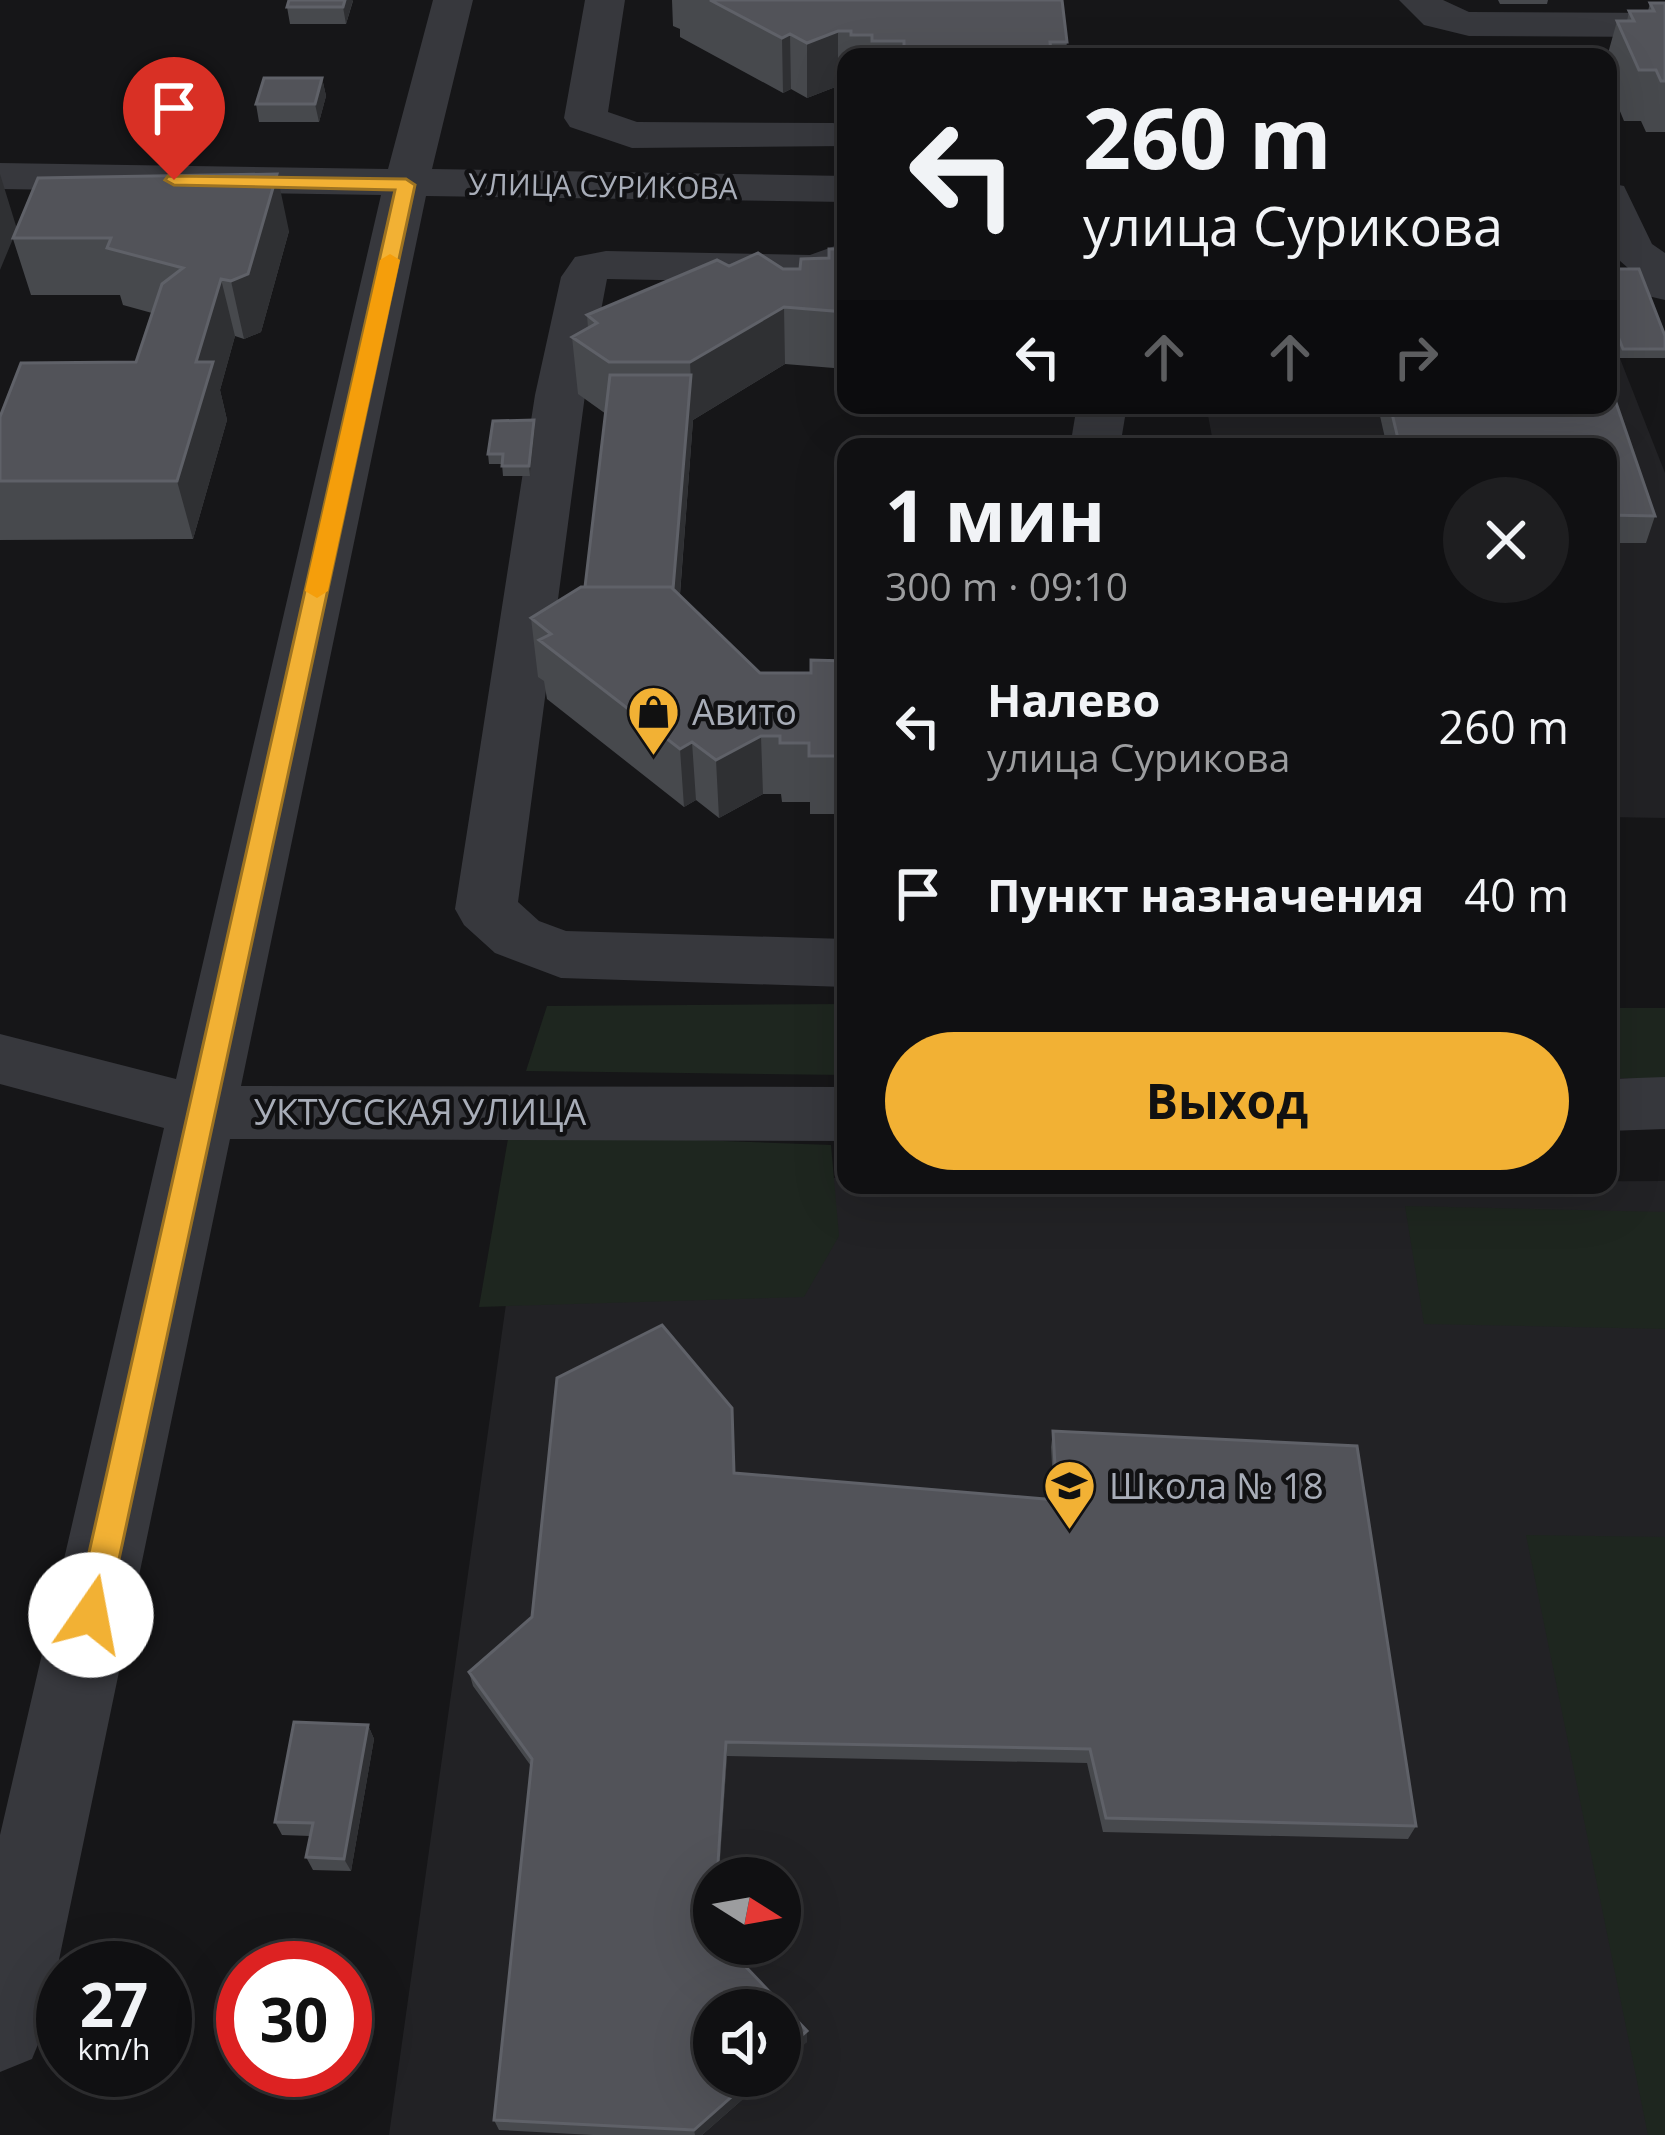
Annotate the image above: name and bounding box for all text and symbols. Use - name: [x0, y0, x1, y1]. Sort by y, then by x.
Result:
- pin: [123, 57, 225, 180]
- icon: arrive: [141, 75, 207, 141]
- text: 260 m: [1083, 79, 1331, 194]
- icon: left: [885, 96, 1041, 252]
- street label: УЛИЦА СУРИКОВА: [468, 163, 738, 208]
- text: улица Сурикова: [1083, 188, 1503, 262]
- icon: left: [1005, 324, 1071, 390]
- icon: ahead: [1131, 324, 1197, 390]
- icon: ahead: [1257, 324, 1323, 390]
- icon: right: [1383, 324, 1449, 390]
- text: 1 мин: [885, 465, 1105, 563]
- button: close: [1443, 477, 1569, 603]
- text: 300 m · 09:10: [885, 559, 1128, 612]
- text: Налево: [987, 669, 1160, 730]
- shop icon: Авито: [625, 684, 681, 758]
- place label: Авито: [692, 687, 797, 736]
- icon: left: [885, 693, 951, 759]
- text: 260 m: [1438, 696, 1569, 757]
- text: улица Сурикова: [987, 730, 1290, 783]
- icon: arrive: [885, 861, 951, 927]
- text: Пункт назначения: [987, 864, 1424, 925]
- text: 40 m: [1464, 864, 1569, 925]
- button: Выход: [885, 1032, 1569, 1170]
- street label: УКТУССКАЯ УЛИЦА: [254, 1087, 587, 1136]
- school or university icon: Школа № 18: [1042, 1458, 1098, 1532]
- place label: Школа № 18: [1109, 1461, 1324, 1510]
- position arrow: [28, 1552, 154, 1678]
- north arrow: [693, 1857, 801, 1965]
- map controls: [693, 1857, 801, 2097]
- speed limit sign: 30: [216, 1941, 372, 2097]
- text: 27: [80, 1963, 148, 2045]
- button: sound: [693, 1989, 801, 2097]
- text: km/h: [78, 2028, 150, 2069]

